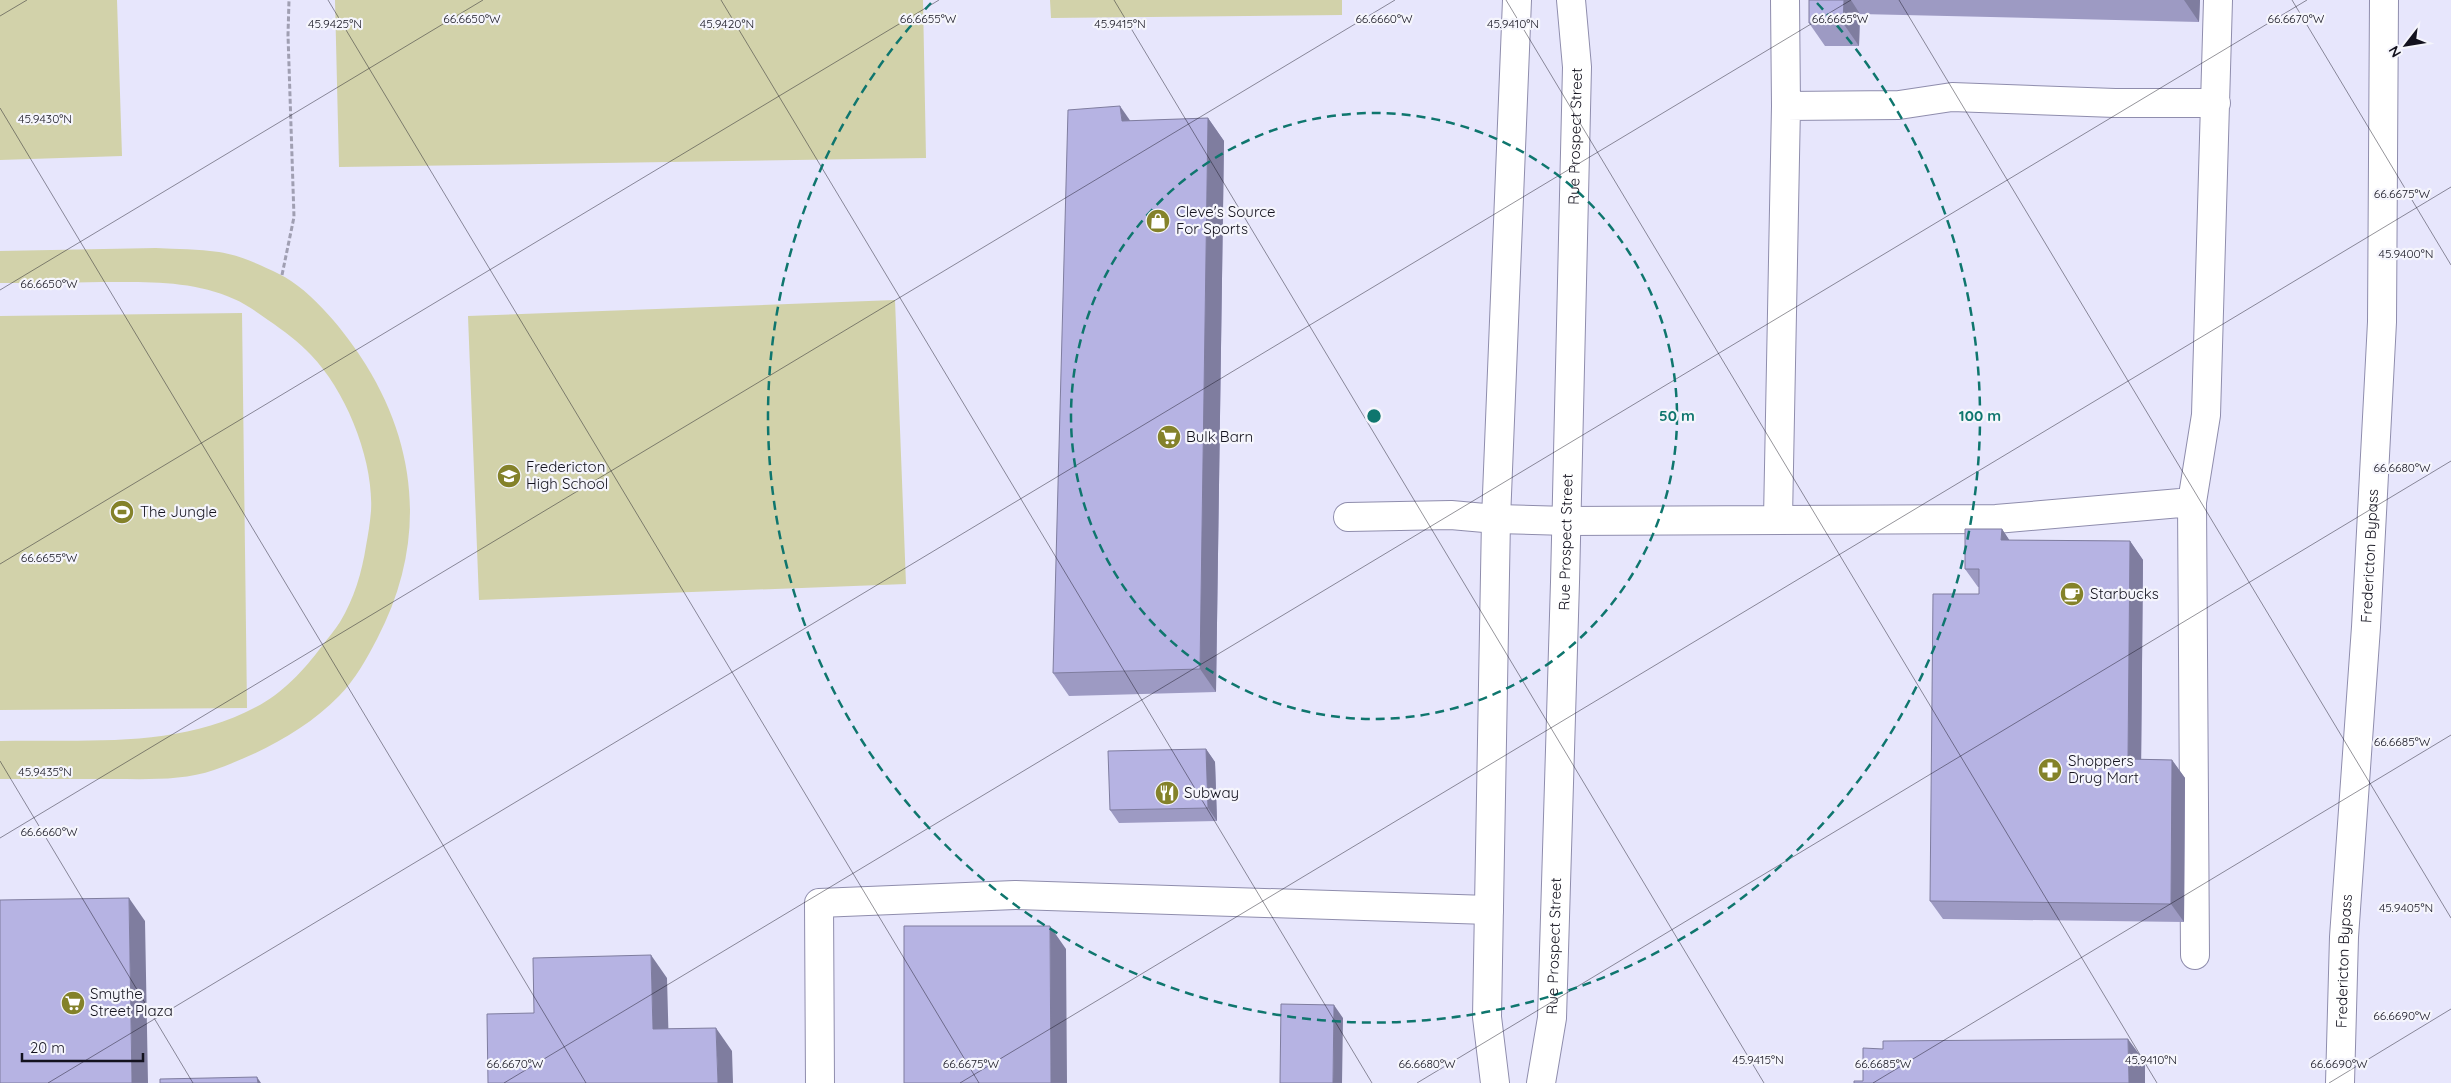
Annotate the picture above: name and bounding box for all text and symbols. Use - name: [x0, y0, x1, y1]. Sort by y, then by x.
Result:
- text: 66.6650°W: [443, 11, 501, 26]
- text: 66.6655°W: [900, 11, 957, 26]
- text: 66.6660°W: [1355, 11, 1413, 26]
- text: 66.6665°W: [1812, 11, 1869, 26]
- text: 66.6670°W: [2268, 11, 2325, 26]
- text: 45.9425°N: [308, 16, 362, 31]
- text: 45.9420°N: [700, 16, 754, 31]
- text: 45.9415°N: [1094, 16, 1146, 31]
- text: 45.9410°N: [1487, 16, 1539, 31]
- north arrow: [2381, 20, 2431, 70]
- text: N: [2384, 43, 2405, 61]
- street label: Rue Prospect Street: [1564, 67, 1586, 205]
- text: 45.9430°N: [18, 111, 72, 126]
- text: 66.6675°W: [2374, 186, 2431, 201]
- place label: Cleve's Source For Sports: [1176, 202, 1276, 238]
- shop icon: Cleve's Source For Sports: [1145, 208, 1171, 234]
- text: 45.9400°N: [2379, 246, 2433, 261]
- text: 66.6650°W: [20, 276, 78, 291]
- text: 50 m: [1659, 406, 1695, 425]
- text: 100 m: [1959, 406, 2001, 425]
- centre of rings: [1365, 407, 1383, 425]
- supermarket icon: Bulk Barn: [1156, 424, 1182, 450]
- place label: Bulk Barn: [1186, 427, 1253, 446]
- place label: Fredericton High School: [526, 457, 608, 493]
- text: 66.6680°W: [2373, 460, 2431, 475]
- school or university icon: Fredericton High School: [496, 463, 522, 489]
- street label: Rue Prospect Street: [1554, 473, 1577, 611]
- street label: Fredericton Bypass: [2356, 488, 2382, 623]
- sports icon: The Jungle: [109, 499, 135, 525]
- place label: The Jungle: [140, 502, 217, 521]
- text: 66.6655°W: [21, 550, 78, 565]
- cafe icon: Starbucks: [2059, 581, 2085, 607]
- place label: Starbucks: [2090, 584, 2159, 603]
- text: 66.6685°W: [2374, 734, 2431, 749]
- place label: Shoppers Drug Mart: [2068, 751, 2139, 787]
- pharmacy icon: Shoppers Drug Mart: [2037, 757, 2063, 783]
- text: 45.9435°N: [18, 764, 72, 779]
- restaurant icon: Subway: [1154, 780, 1180, 806]
- place label: Subway: [1184, 783, 1239, 802]
- text: 66.6660°W: [20, 824, 78, 839]
- street label: Rue Prospect Street: [1542, 877, 1565, 1015]
- street label: Fredericton Bypass: [2332, 893, 2356, 1028]
- text: 45.9405°N: [2379, 900, 2433, 915]
- place label: Smythe Street Plaza: [90, 984, 173, 1020]
- supermarket icon: Smythe Street Plaza: [60, 990, 86, 1016]
- text: 66.6690°W: [2373, 1008, 2431, 1023]
- scale bar: [22, 1030, 144, 1062]
- text: 20 m: [30, 1038, 65, 1057]
- text: 45.9415°N: [1732, 1052, 1784, 1067]
- text: 45.9410°N: [2125, 1052, 2177, 1067]
- text: 66.6670°W: [487, 1056, 544, 1071]
- text: 66.6675°W: [943, 1056, 1000, 1071]
- text: 66.6680°W: [1398, 1056, 1456, 1071]
- text: 66.6685°W: [1855, 1056, 1912, 1071]
- text: 66.6690°W: [2310, 1056, 2368, 1071]

